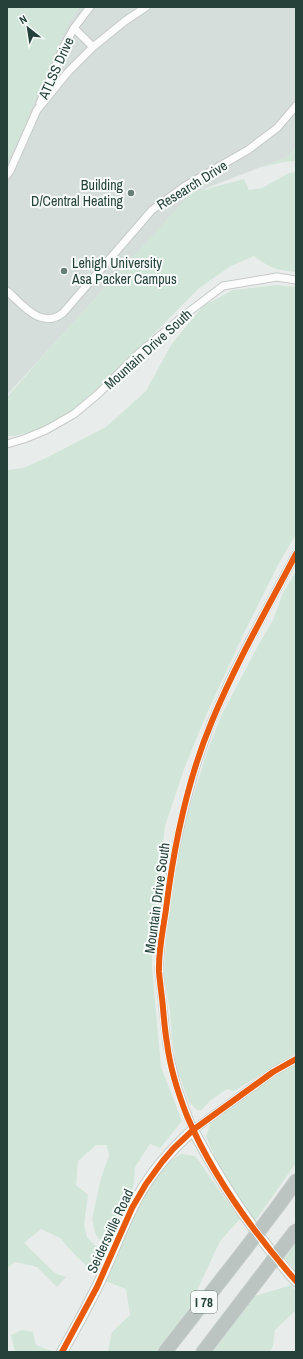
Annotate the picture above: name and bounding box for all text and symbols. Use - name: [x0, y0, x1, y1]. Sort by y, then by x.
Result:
- north arrow: [8, 8, 48, 48]
- text: N: [17, 12, 29, 27]
- street label: ATLSS Drive: [34, 34, 78, 103]
- street label: Research Drive: [153, 156, 231, 214]
- place label: Building D/Central Heating: [31, 176, 124, 210]
- marker: Building D/Central Heating: [126, 188, 136, 198]
- place label: Lehigh University Asa Packer Campus: [71, 254, 177, 288]
- marker: Lehigh University Asa Packer Campus: [59, 266, 69, 276]
- street label: Mountain Drive South: [100, 305, 196, 393]
- street label: Mountain Drive South: [140, 841, 174, 955]
- street label: Seidersville Road: [83, 1186, 137, 1276]
- road number: I 78: [191, 1291, 217, 1313]

